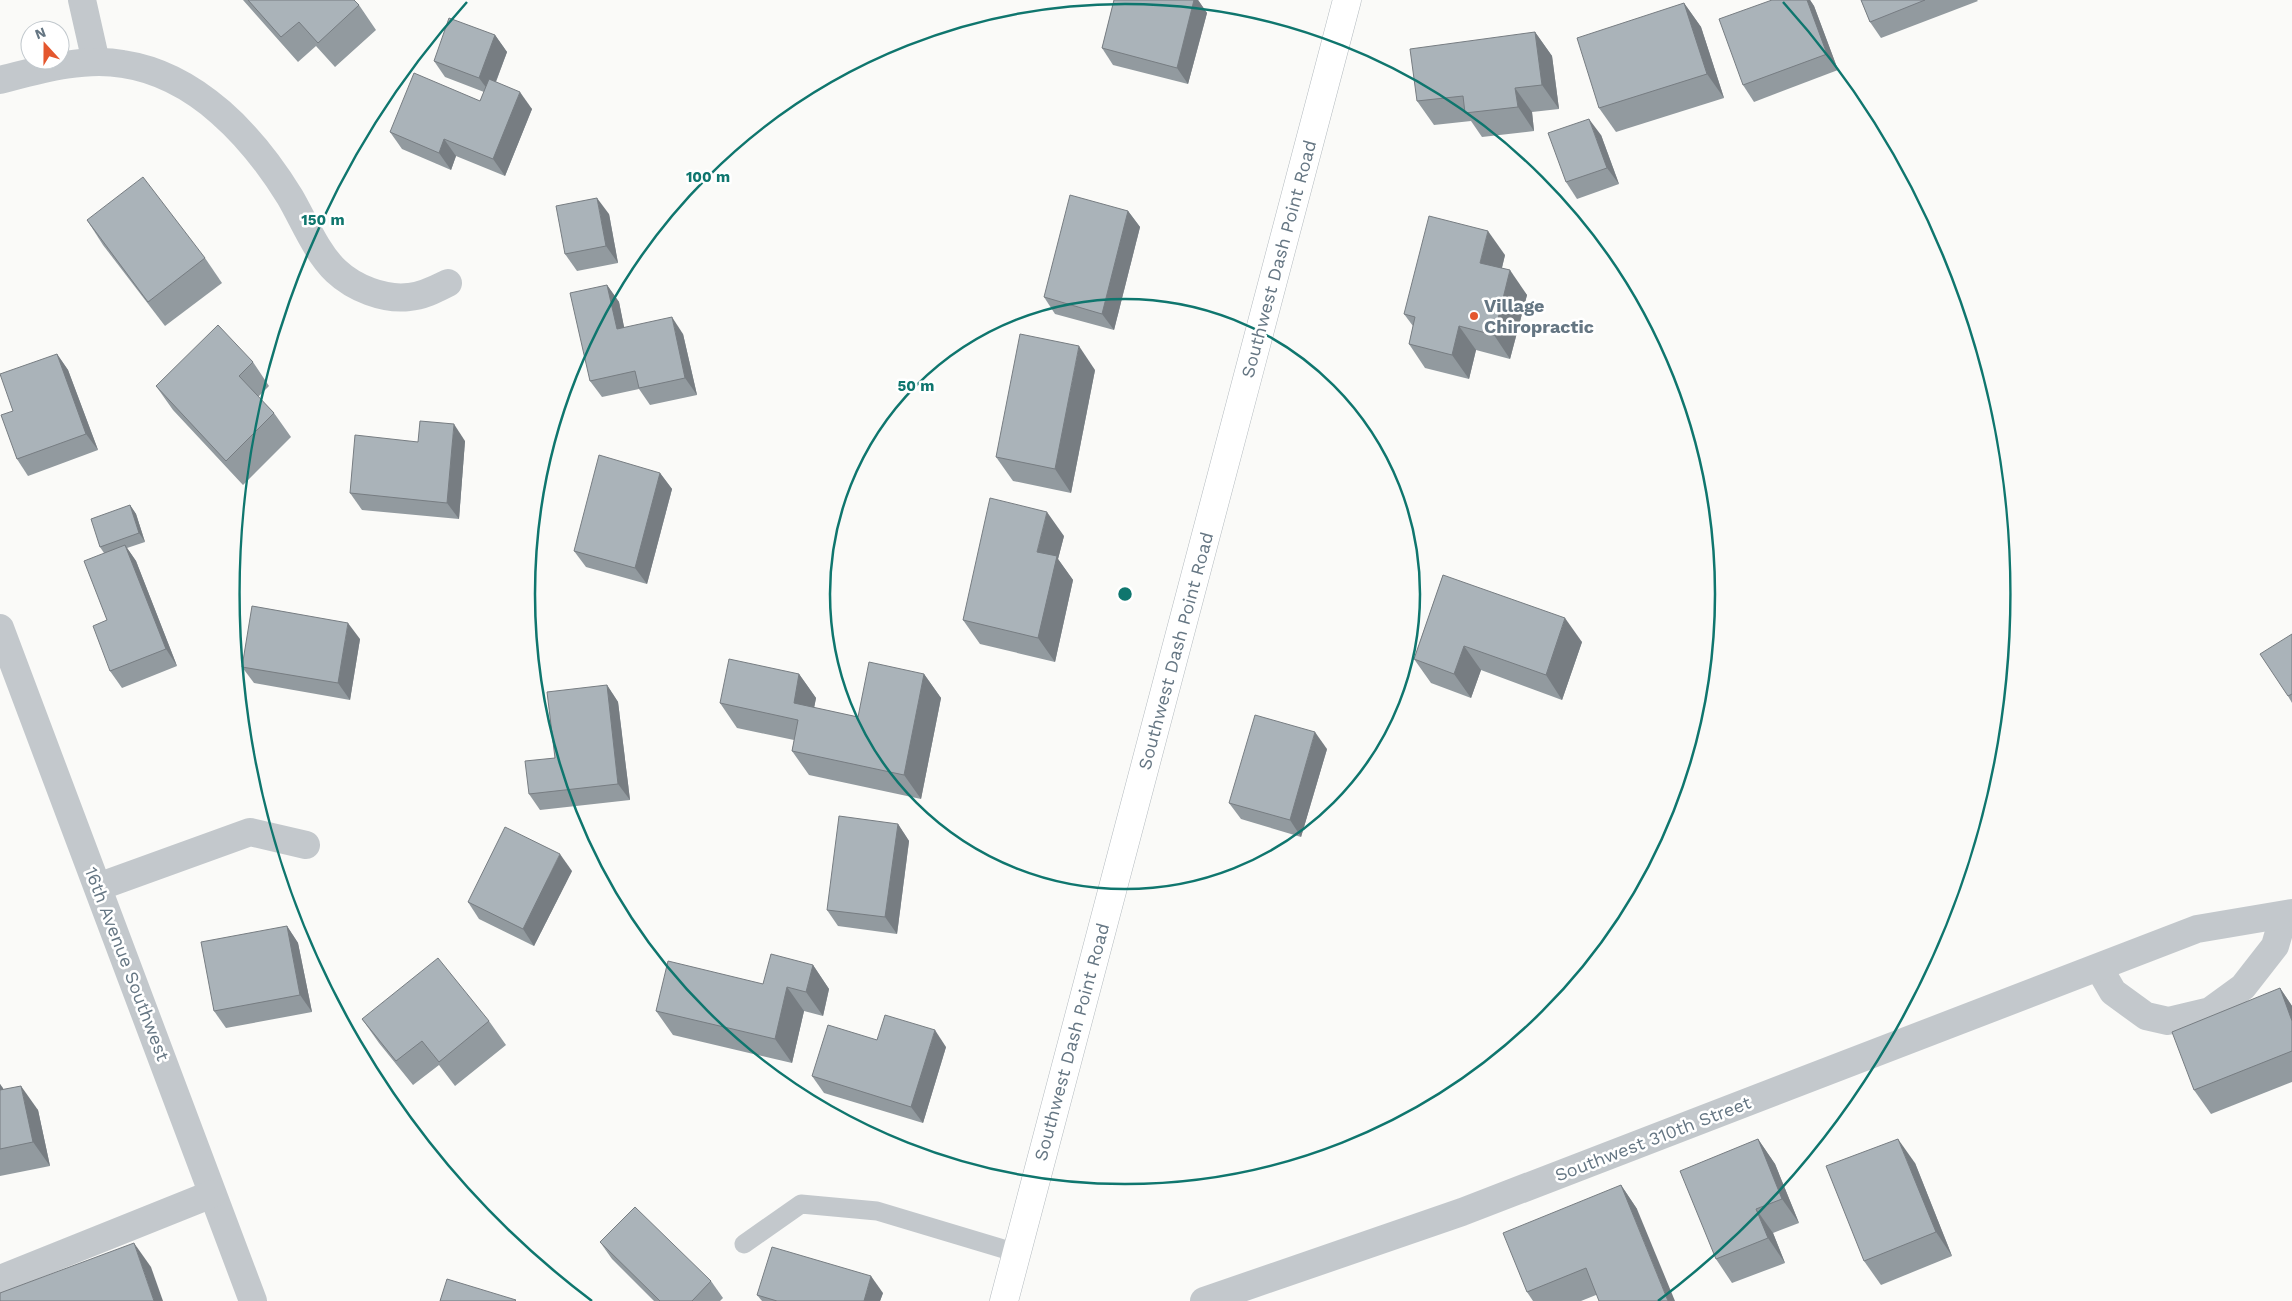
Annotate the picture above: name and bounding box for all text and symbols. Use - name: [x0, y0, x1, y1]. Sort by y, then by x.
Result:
- north arrow: [20, 20, 70, 70]
- text: N: [33, 24, 48, 42]
- street label: Southwest Dash Point Road: [1237, 138, 1320, 380]
- text: 100 m: [686, 168, 730, 186]
- text: 150 m: [301, 211, 345, 229]
- place label: Village Chiropractic: [1484, 295, 1594, 337]
- marker: Village Chiropractic: [1468, 310, 1480, 322]
- text: 50 m: [898, 377, 934, 395]
- street label: Southwest Dash Point Road: [1134, 530, 1217, 772]
- centre of rings: [1116, 585, 1134, 603]
- street label: 16th Avenue Southwest: [81, 864, 174, 1064]
- street label: Southwest Dash Point Road: [1030, 921, 1113, 1163]
- street label: Southwest 310th Street: [1552, 1091, 1754, 1186]

